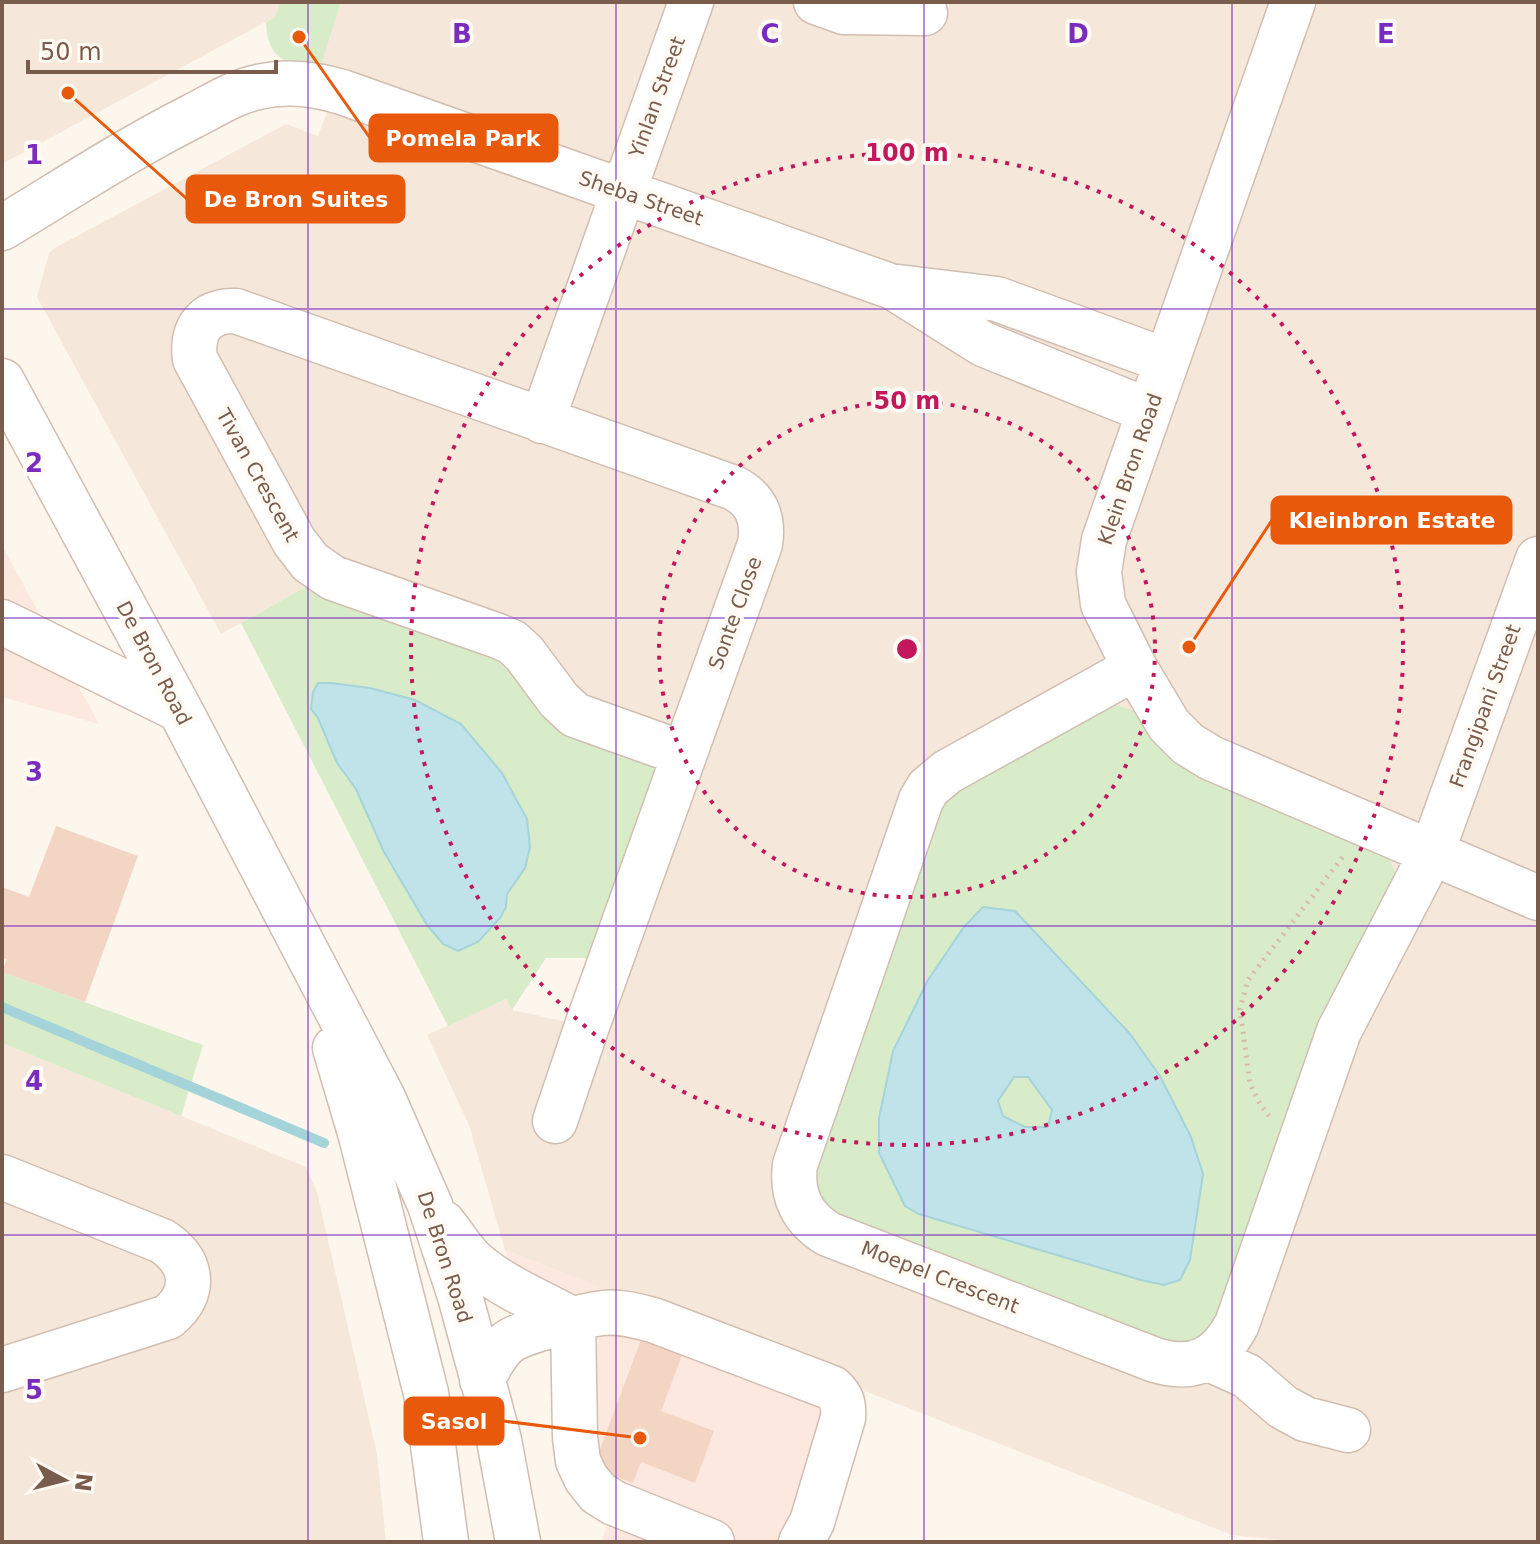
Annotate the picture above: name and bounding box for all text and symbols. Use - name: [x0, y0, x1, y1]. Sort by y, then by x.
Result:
- text: B: [452, 19, 472, 49]
- text: C: [760, 19, 780, 49]
- text: D: [1067, 19, 1089, 49]
- text: E: [1377, 19, 1395, 49]
- scale bar: [28, 24, 276, 74]
- street label: Yinlan Street: [624, 33, 690, 162]
- text: 50 m: [40, 38, 102, 66]
- callout: Pomela Park: [370, 115, 557, 161]
- text: Pomela Park: [386, 126, 542, 151]
- text: 100 m: [865, 139, 949, 167]
- text: 1: [25, 140, 43, 170]
- street label: Sheba Street: [576, 166, 706, 231]
- callout: De Bron Suites: [187, 176, 404, 222]
- text: De Bron Suites: [204, 187, 388, 212]
- text: 50 m: [874, 387, 940, 415]
- street label: Klein Bron Road: [1093, 390, 1167, 548]
- street label: Tivan Crescent: [211, 403, 305, 546]
- text: 2: [25, 448, 43, 478]
- callout: Kleinbron Estate: [1272, 497, 1511, 543]
- text: Kleinbron Estate: [1289, 508, 1495, 533]
- street label: Sonte Close: [703, 553, 767, 673]
- street label: De Bron Road: [111, 597, 197, 729]
- street label: Frangipani Street: [1444, 621, 1526, 791]
- centre of rings: [893, 635, 921, 663]
- text: 3: [25, 757, 43, 787]
- text: 4: [25, 1066, 43, 1096]
- street label: De Bron Road: [412, 1188, 478, 1326]
- street label: Moepel Crescent: [858, 1236, 1022, 1318]
- text: 5: [25, 1375, 43, 1405]
- callout: Sasol: [405, 1398, 503, 1444]
- text: Sasol: [421, 1409, 487, 1434]
- north arrow: [24, 1440, 104, 1520]
- text: N: [70, 1472, 97, 1493]

